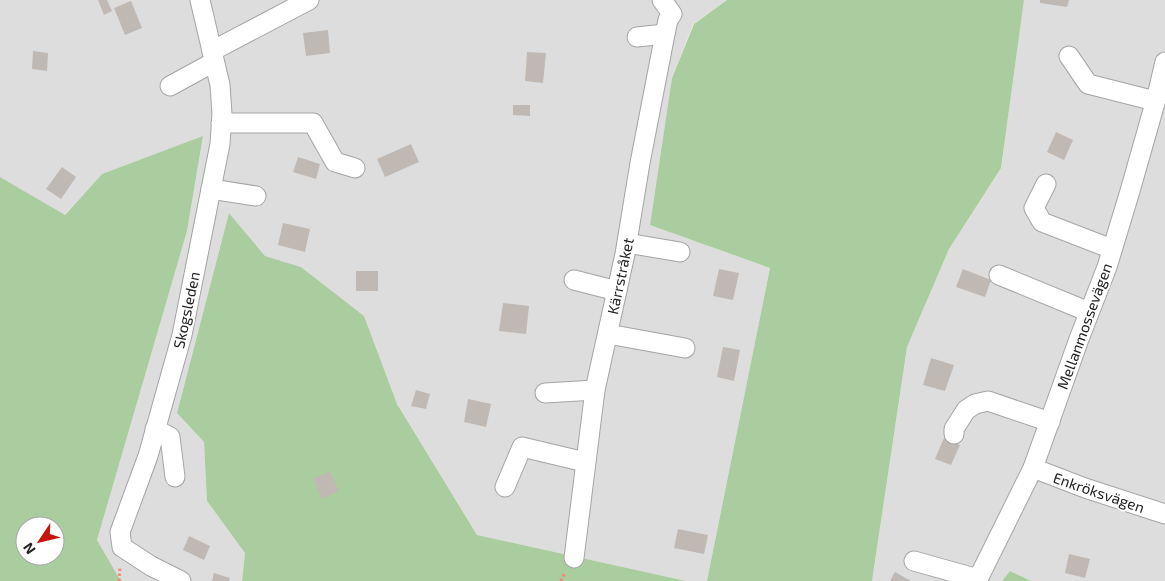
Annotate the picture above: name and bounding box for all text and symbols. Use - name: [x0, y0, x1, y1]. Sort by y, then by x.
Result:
- street label: Kärrstråket: [603, 236, 637, 316]
- street label: Mellanmossevägen: [1053, 260, 1115, 392]
- street label: Skogsleden: [169, 270, 203, 350]
- street label: Enkröksvägen: [1051, 468, 1147, 516]
- north arrow: [15, 516, 65, 566]
- text: N: [19, 540, 39, 558]

